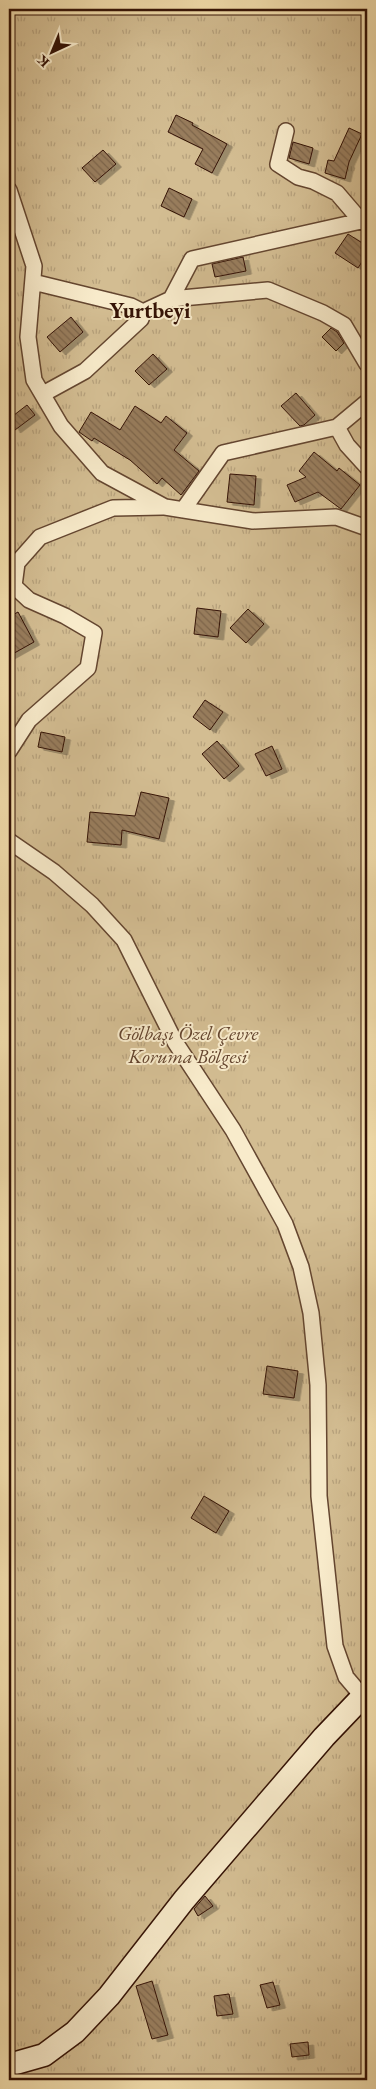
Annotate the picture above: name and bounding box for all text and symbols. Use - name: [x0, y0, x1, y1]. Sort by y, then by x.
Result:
- north arrow: [28, 28, 78, 78]
- text: K: [33, 51, 53, 72]
- district label: Yurtbeyi: [110, 296, 191, 325]
- park label: Gölbaşı Özel Çevre Koruma Bölgesi: [118, 1020, 259, 1069]

